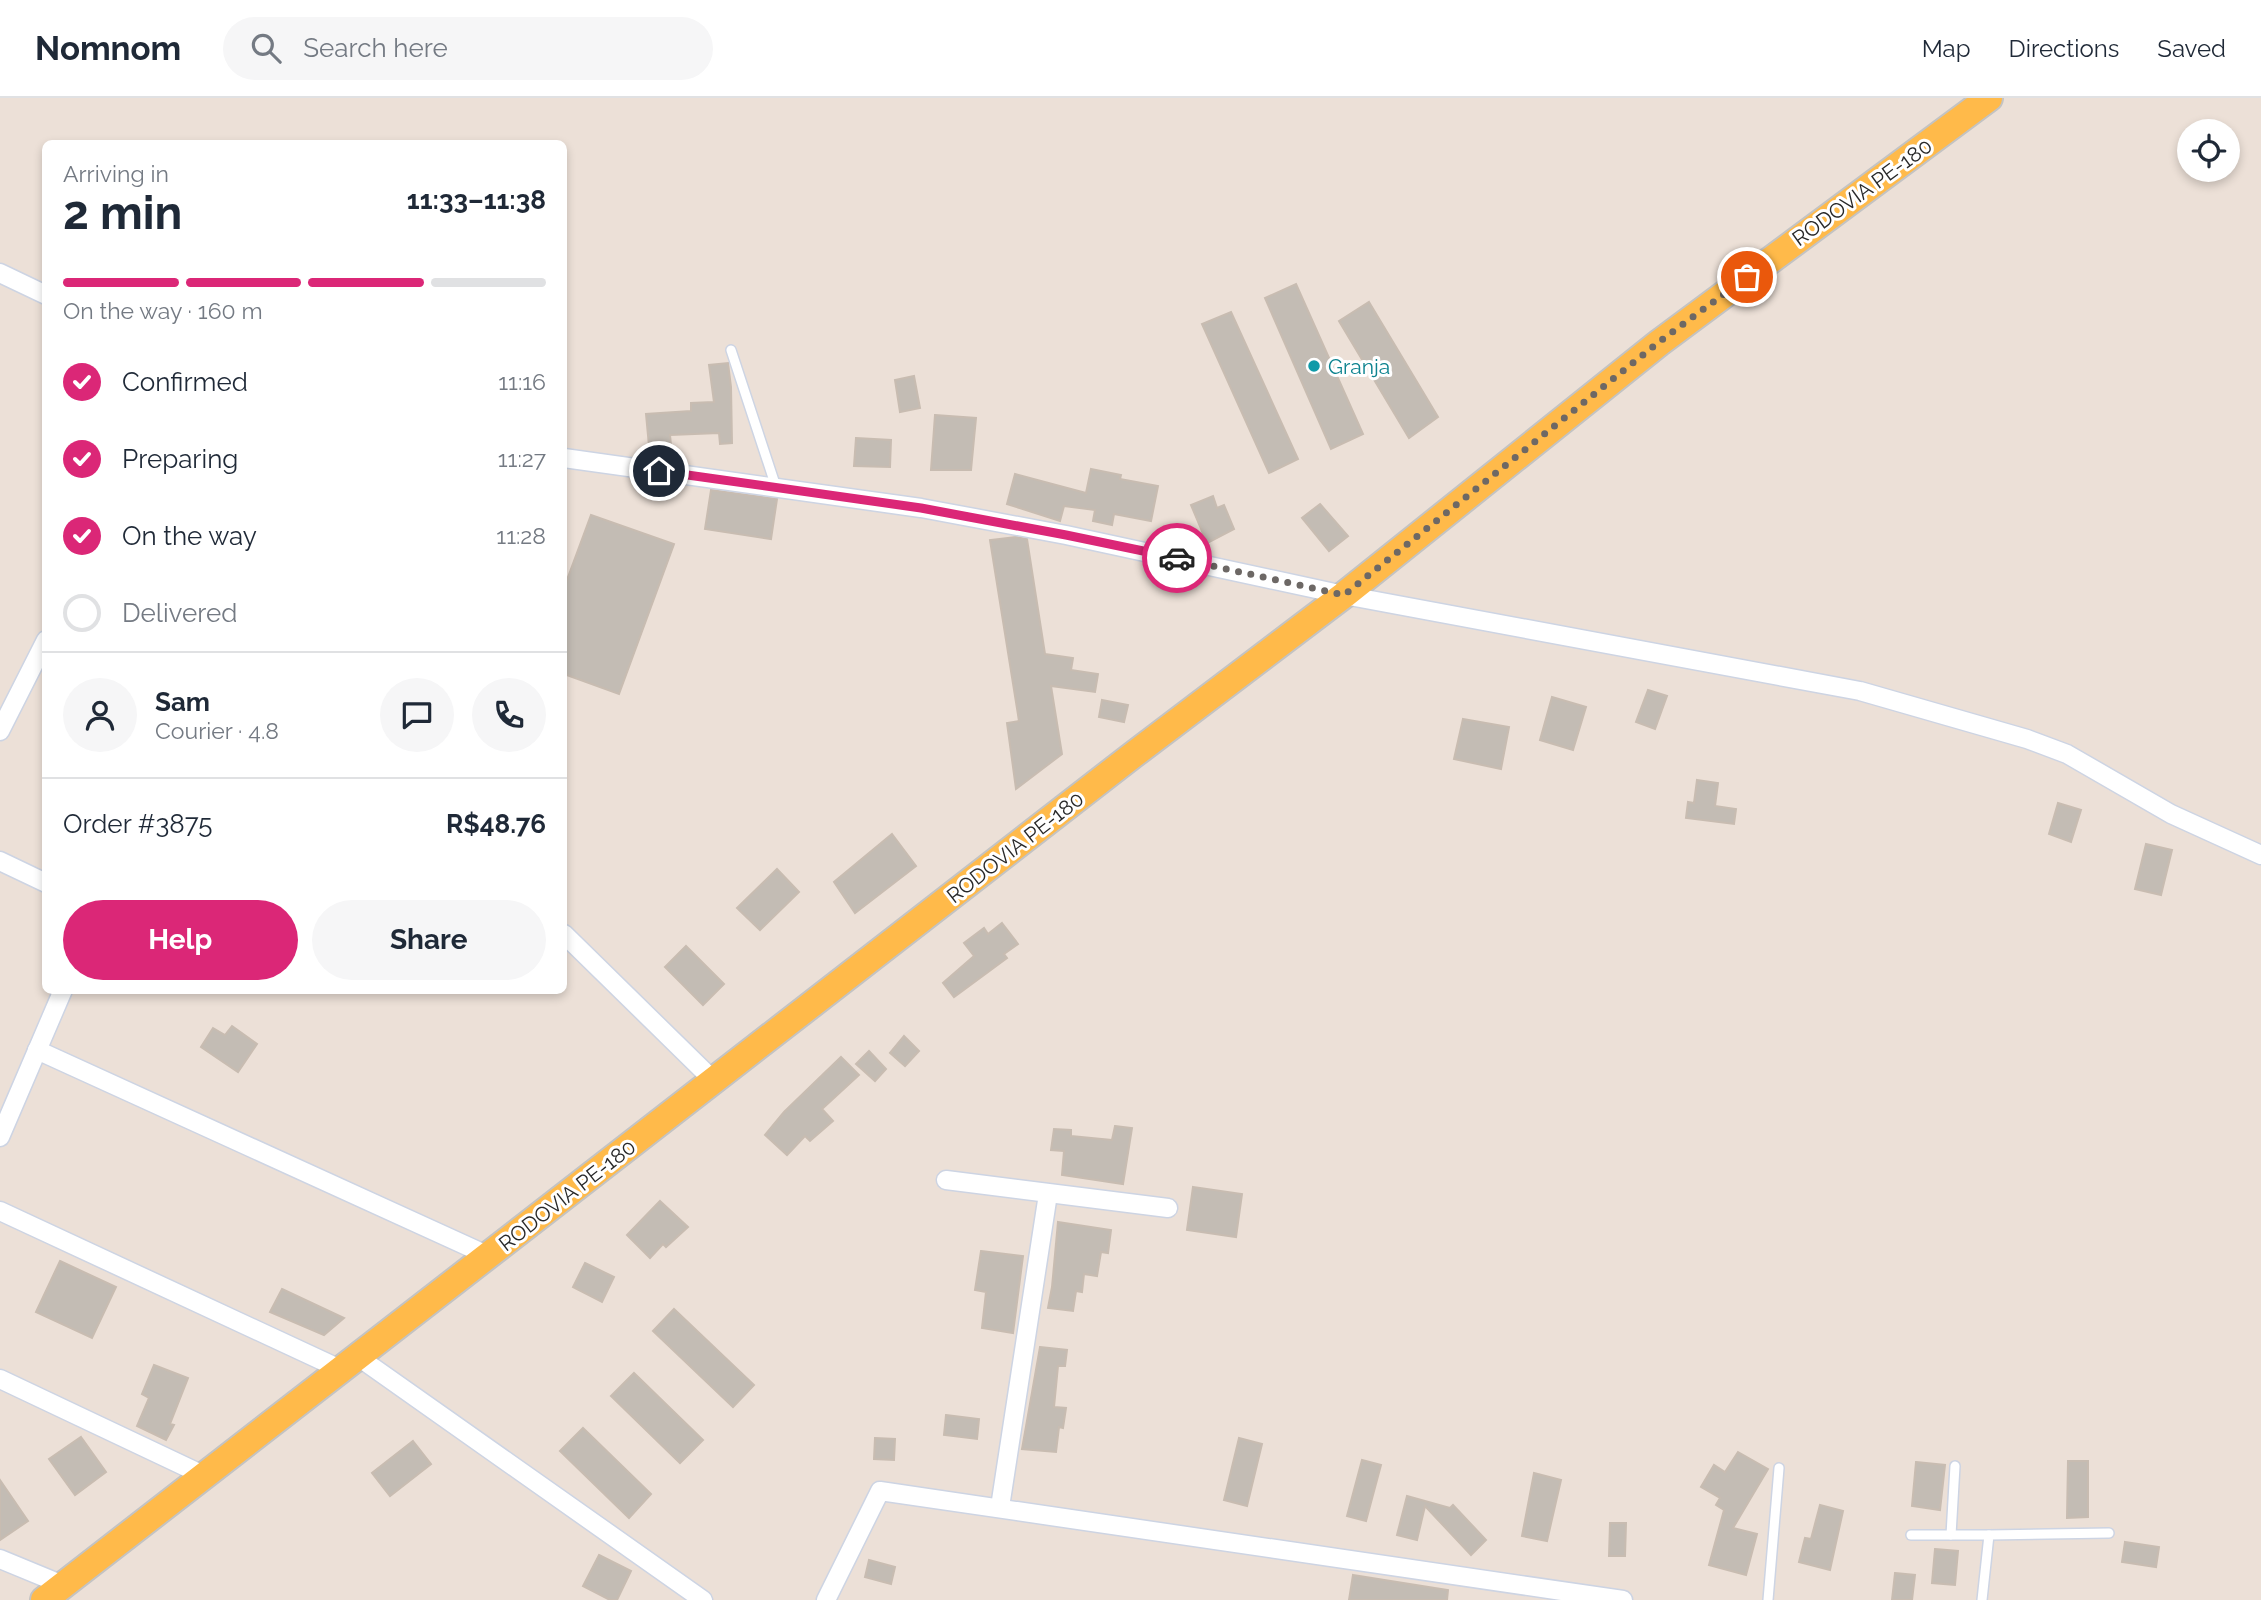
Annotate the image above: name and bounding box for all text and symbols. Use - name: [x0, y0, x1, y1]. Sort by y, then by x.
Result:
- search box: [223, 17, 713, 80]
- text: Nomnom: [35, 29, 181, 68]
- icon: search: [247, 29, 285, 67]
- text: Search here: [303, 33, 448, 63]
- text: Map: [1922, 34, 1971, 63]
- text: Directions: [2009, 34, 2119, 63]
- text: Saved: [2157, 34, 2226, 63]
- map controls: [2177, 119, 2240, 182]
- button: locate: [2177, 119, 2240, 182]
- street label: RODOVIA PE-180: [1787, 133, 1937, 251]
- text: Arriving in: [63, 160, 169, 187]
- text: 11:33–11:38: [407, 185, 546, 215]
- text: 2 min: [63, 186, 182, 240]
- pin: [1717, 247, 1777, 307]
- icon: bag: [1728, 258, 1766, 296]
- text: On the way · 160 m: [63, 297, 263, 324]
- place label: Granja: [1328, 354, 1390, 379]
- marker: Granja: [1306, 358, 1322, 374]
- icon: check: [63, 363, 101, 401]
- text: Confirmed: [122, 367, 248, 397]
- text: 11:16: [498, 368, 546, 395]
- icon: check: [63, 440, 101, 478]
- pin: [629, 441, 689, 501]
- text: Preparing: [122, 444, 238, 474]
- text: 11:27: [498, 445, 546, 472]
- icon: home: [640, 452, 678, 490]
- icon: check: [63, 517, 101, 555]
- text: On the way: [122, 521, 257, 551]
- text: 11:28: [496, 522, 546, 549]
- courier: [1142, 523, 1212, 593]
- icon: car: [1158, 539, 1196, 577]
- text: Delivered: [122, 598, 237, 628]
- button: person: [63, 678, 137, 752]
- button: chat: [380, 678, 454, 752]
- button: phone: [472, 678, 546, 752]
- text: Sam: [155, 687, 210, 717]
- text: Courier · 4.8: [155, 717, 279, 744]
- street label: RODOVIA PE-180: [942, 786, 1088, 908]
- text: Order #3875: [63, 809, 212, 839]
- text: R$48.76: [446, 809, 546, 839]
- button: Help: [63, 900, 298, 980]
- button: Share: [312, 900, 546, 980]
- street label: RODOVIA PE-180: [494, 1134, 640, 1256]

